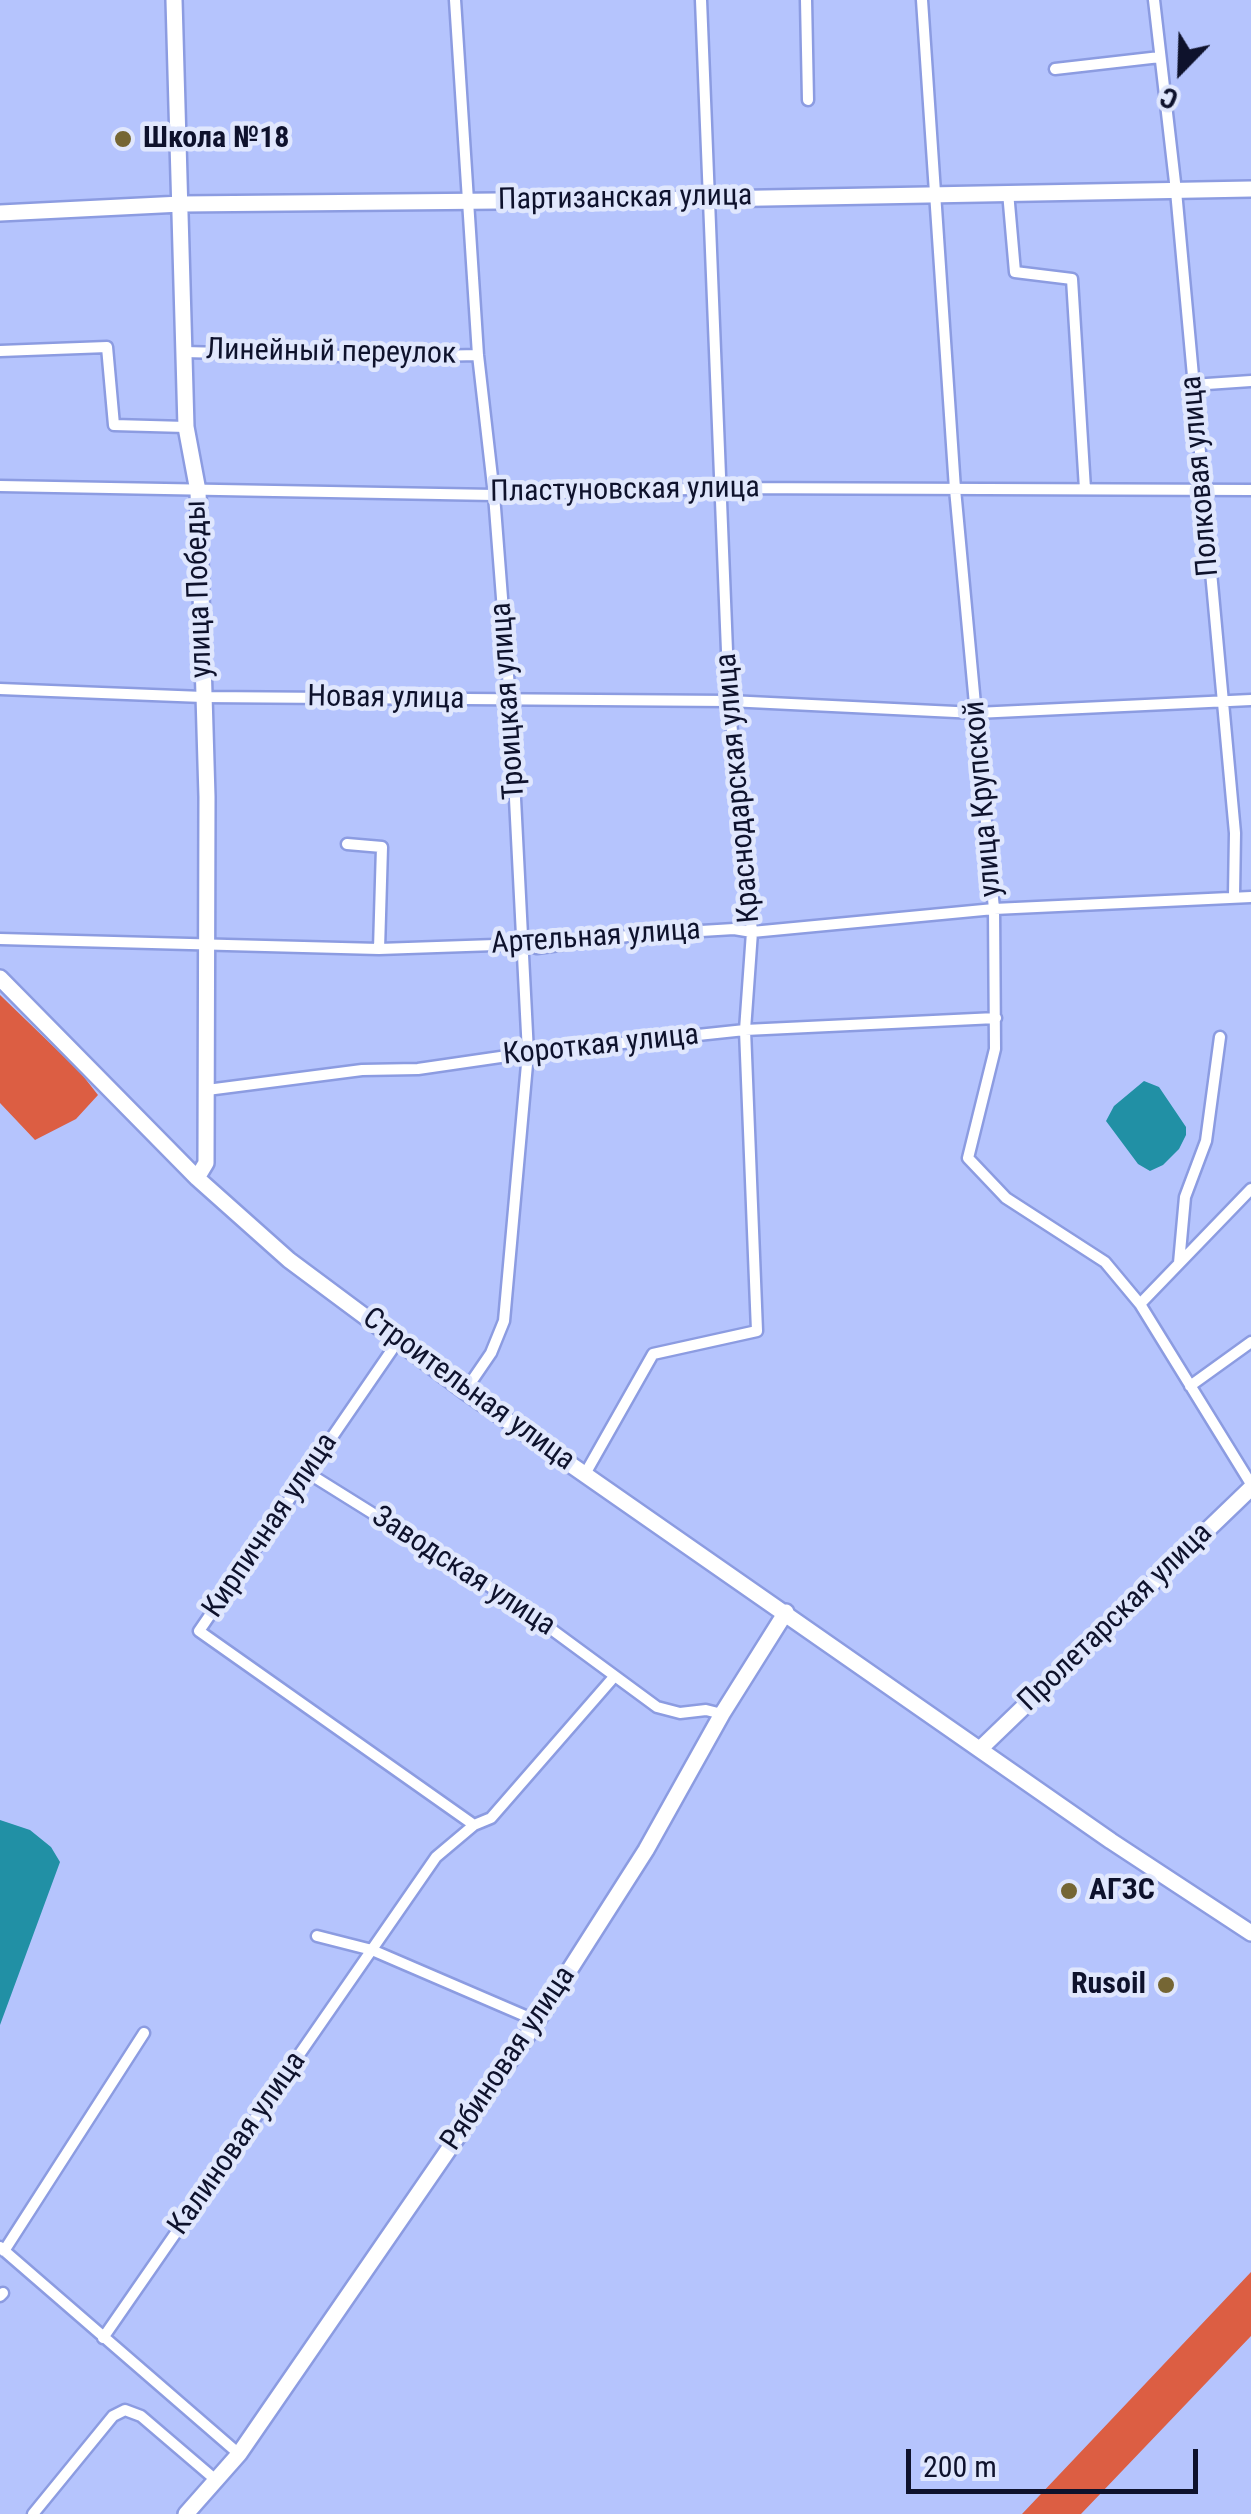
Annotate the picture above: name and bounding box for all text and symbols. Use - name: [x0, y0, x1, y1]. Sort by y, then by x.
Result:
- north arrow: [1131, 20, 1231, 120]
- text: С: [1155, 80, 1183, 116]
- place label: Школа №18: [143, 121, 289, 157]
- marker: Школа №18: [112, 128, 134, 150]
- street label: Партизанская улица: [498, 179, 752, 219]
- street label: Линейный переулок: [205, 333, 457, 373]
- street label: Полковая улица: [1174, 374, 1228, 578]
- street label: Пластуновская улица: [490, 471, 760, 511]
- street label: улица Победы: [179, 499, 221, 679]
- street label: Троицкая улица: [484, 601, 534, 801]
- street label: Краснодарская улица: [709, 652, 769, 924]
- street label: Новая улица: [307, 680, 465, 718]
- street label: улица Крупской: [957, 699, 1011, 899]
- street label: Артельная улица: [490, 913, 702, 963]
- street label: Короткая улица: [501, 1018, 701, 1074]
- street label: Строительная улица: [355, 1301, 581, 1479]
- street label: Кирпичная улица: [196, 1427, 346, 1625]
- street label: Заводская улица: [364, 1499, 562, 1645]
- street label: Пролетарская улица: [1012, 1516, 1220, 1720]
- place label: АГЗС: [1089, 1873, 1155, 1909]
- marker: АГЗС: [1058, 1880, 1080, 1902]
- street label: Рябиновая улица: [434, 1960, 584, 2158]
- place label: Rusoil: [1071, 1967, 1146, 2003]
- marker: Rusoil: [1155, 1974, 1177, 1996]
- street label: Калиновая улица: [161, 2045, 315, 2243]
- scale bar: [911, 2429, 1204, 2491]
- text: 200 m: [923, 2449, 997, 2484]

